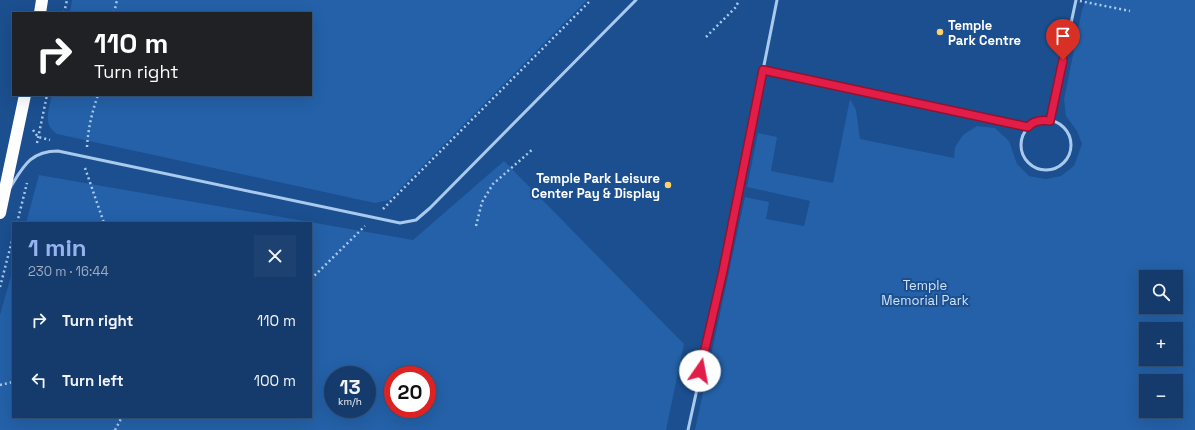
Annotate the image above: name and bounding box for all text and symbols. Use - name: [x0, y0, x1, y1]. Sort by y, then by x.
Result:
- place label: Temple Park Centre: [948, 17, 1021, 49]
- pin: [1046, 19, 1080, 60]
- text: 110 m: [94, 25, 168, 61]
- icon: arrive: [1052, 25, 1074, 47]
- marker: Temple Park Centre: [935, 27, 945, 37]
- icon: right: [28, 28, 80, 80]
- text: Turn right: [94, 60, 178, 83]
- place label: Temple Park Leisure Center Pay & Display: [531, 170, 660, 202]
- marker: Temple Park Leisure Center Pay & Display: [663, 180, 673, 190]
- text: 1 min: [28, 232, 87, 263]
- button: close: [254, 235, 296, 277]
- text: 230 m · 16:44: [28, 263, 109, 280]
- map controls: [1139, 270, 1183, 418]
- button: search: [1139, 270, 1183, 314]
- park label: Temple Memorial Park: [881, 277, 969, 309]
- icon: right: [28, 309, 50, 331]
- text: Turn right: [62, 311, 133, 330]
- text: 110 m: [257, 311, 296, 330]
- button: +: [1139, 322, 1183, 366]
- position arrow: [679, 350, 721, 392]
- speed limit sign: 20: [384, 366, 436, 418]
- icon: left: [28, 369, 50, 391]
- text: Turn left: [62, 371, 124, 390]
- text: 100 m: [254, 371, 296, 390]
- text: 13: [339, 374, 361, 400]
- button: −: [1139, 374, 1183, 418]
- text: km/h: [338, 395, 362, 408]

